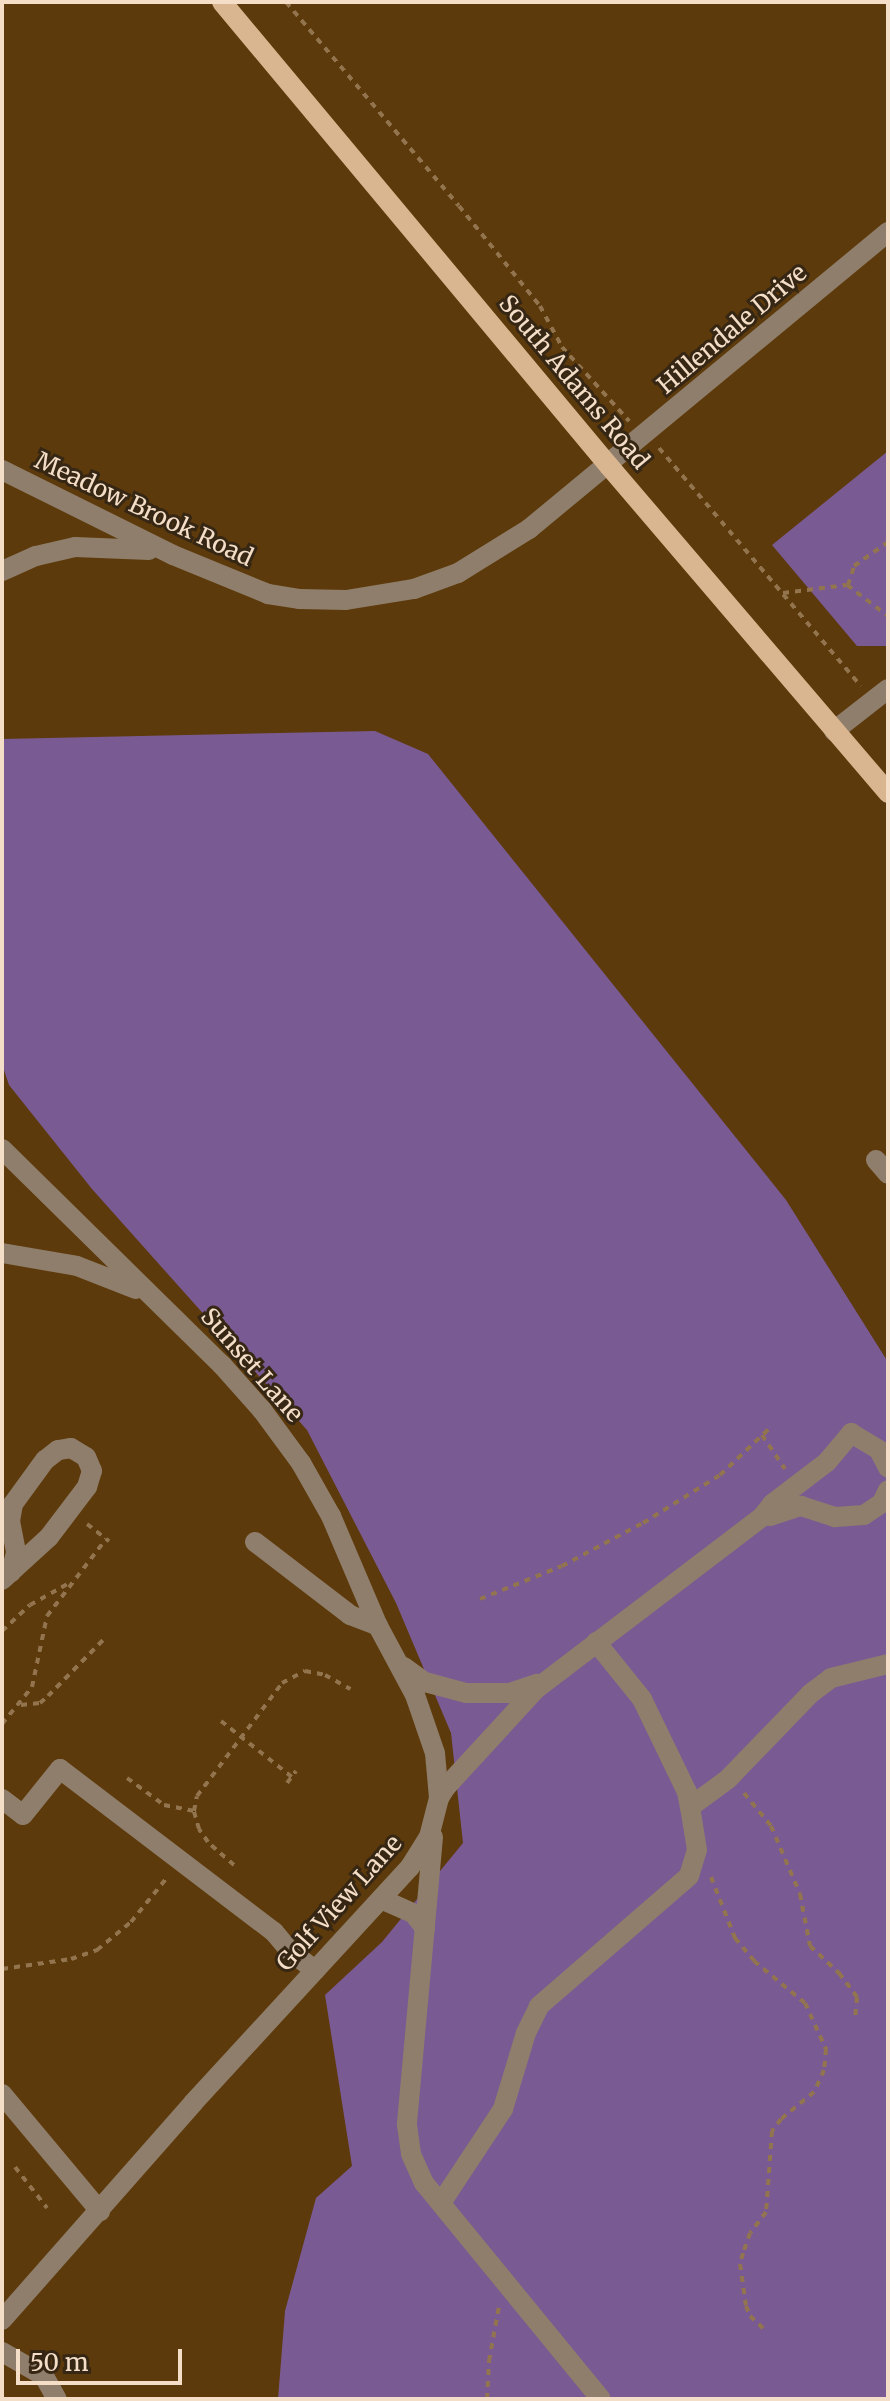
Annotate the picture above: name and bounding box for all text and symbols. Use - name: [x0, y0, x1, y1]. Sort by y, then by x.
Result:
- street label: Hillendale Drive: [652, 258, 812, 400]
- street label: South Adams Road: [493, 289, 655, 475]
- street label: Meadow Brook Road: [30, 446, 258, 572]
- street label: Sunset Lane: [195, 1302, 309, 1428]
- street label: Golf View Lane: [270, 1829, 408, 1977]
- scale bar: [20, 2333, 186, 2383]
- text: 50 m: [30, 2347, 89, 2378]

